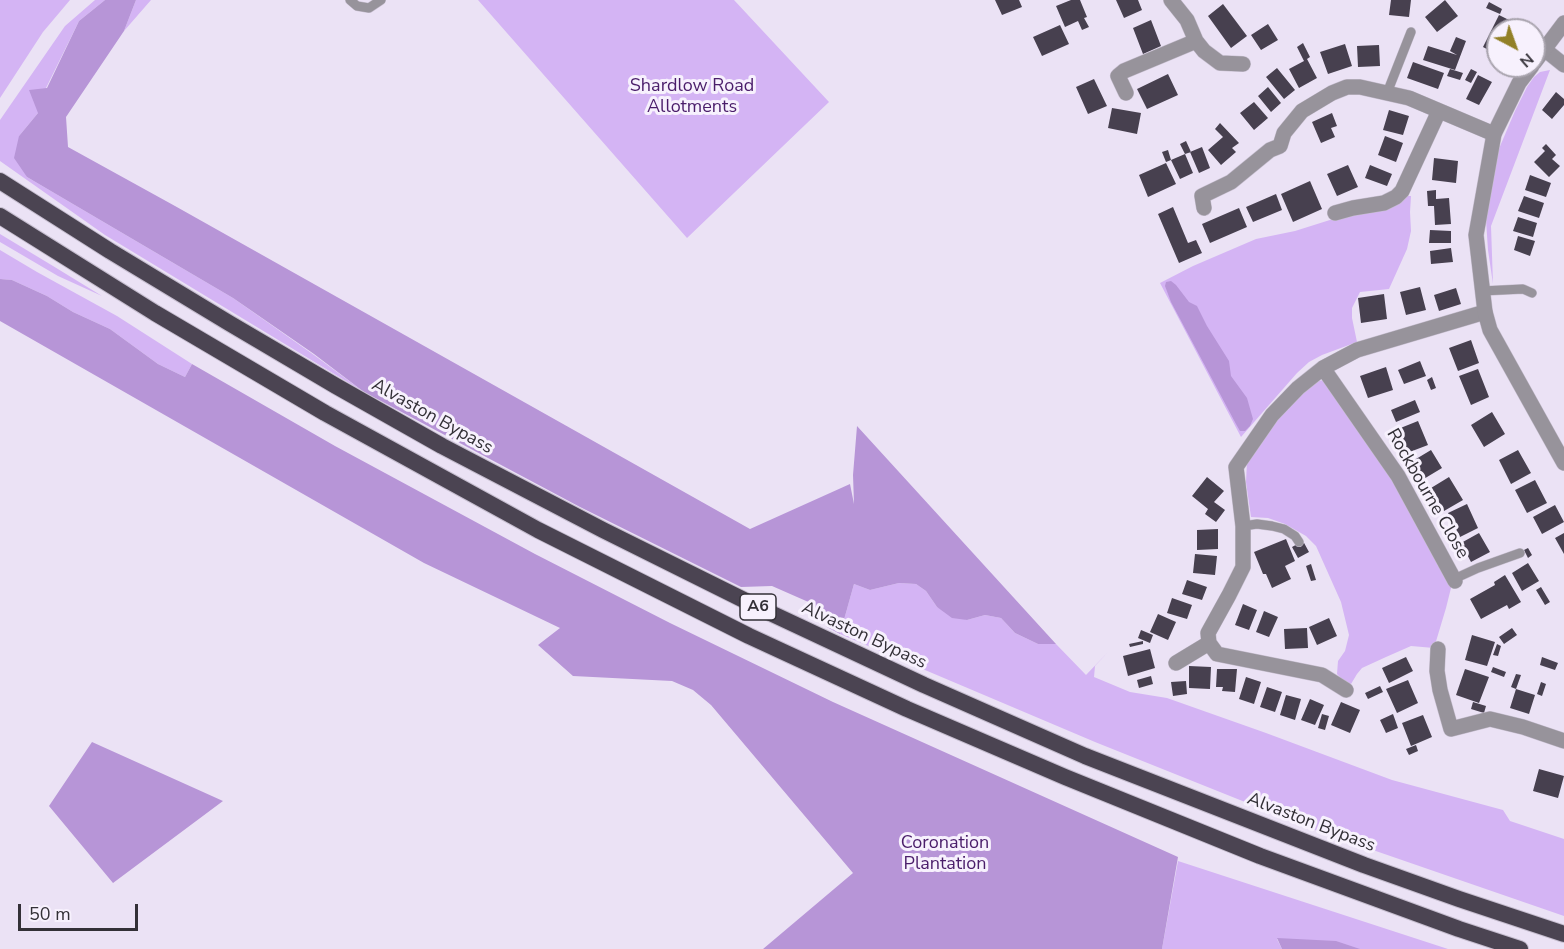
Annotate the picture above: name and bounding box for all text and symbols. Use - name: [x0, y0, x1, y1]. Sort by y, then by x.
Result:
- north arrow: [1486, 18, 1546, 78]
- text: N: [1515, 48, 1538, 72]
- park label: Shardlow Road Allotments: [630, 76, 754, 118]
- street label: Alvaston Bypass: [368, 375, 496, 459]
- street label: Rockbourne Close: [1381, 425, 1473, 563]
- road number: A6: [740, 594, 776, 620]
- street label: Alvaston Bypass: [798, 598, 930, 674]
- street label: Alvaston Bypass: [1244, 789, 1378, 857]
- park label: Coronation Plantation: [901, 833, 989, 876]
- scale bar: [21, 892, 141, 930]
- text: 50 m: [29, 902, 71, 926]

